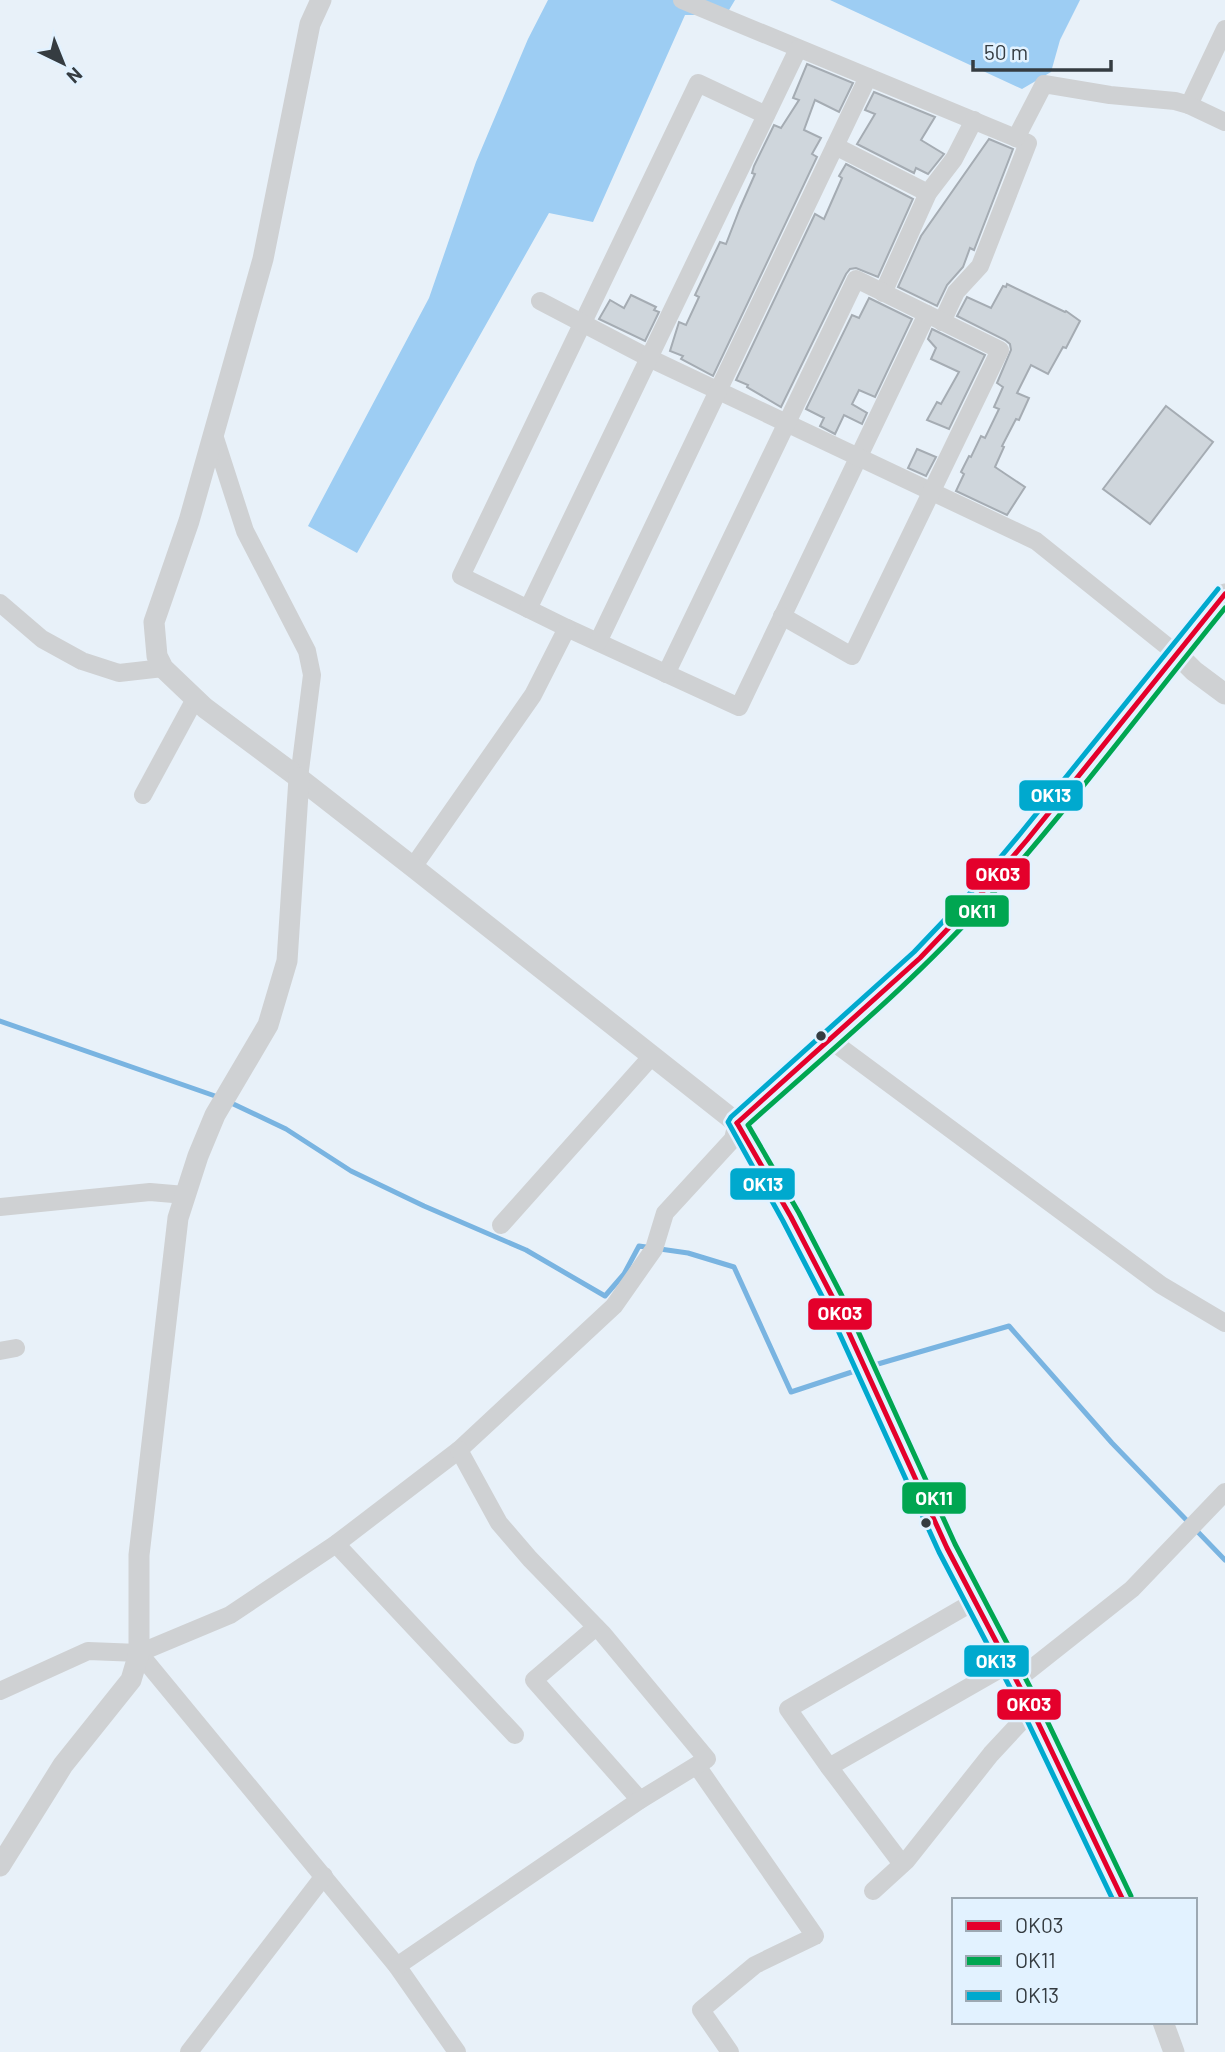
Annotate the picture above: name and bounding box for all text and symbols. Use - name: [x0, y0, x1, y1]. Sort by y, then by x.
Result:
- north arrow: [28, 28, 98, 98]
- scale bar: [973, 28, 1111, 72]
- text: 50 m: [984, 39, 1028, 64]
- text: N: [62, 63, 87, 89]
- line badge: OK13: [1018, 779, 1084, 812]
- text: OK13: [1031, 783, 1071, 806]
- line badge: OK03: [965, 857, 1031, 891]
- text: OK03: [976, 862, 1020, 885]
- line badge: OK11: [944, 894, 1010, 928]
- text: OK11: [958, 899, 996, 922]
- unlabelled marker: [814, 1029, 828, 1043]
- line badge: OK13: [729, 1167, 796, 1201]
- text: OK13: [743, 1172, 783, 1195]
- line badge: OK03: [807, 1297, 873, 1331]
- text: OK03: [818, 1301, 862, 1324]
- line badge: OK11: [901, 1481, 967, 1515]
- text: OK11: [915, 1486, 953, 1509]
- unlabelled marker: [919, 1516, 933, 1530]
- line badge: OK13: [963, 1644, 1030, 1678]
- text: OK13: [976, 1649, 1016, 1672]
- line badge: OK03: [996, 1688, 1062, 1721]
- text: OK03: [1007, 1692, 1051, 1715]
- legend: [952, 1898, 1197, 2024]
- text: OK03: [1015, 1912, 1064, 1937]
- text: OK11: [1015, 1947, 1056, 1972]
- text: OK13: [1015, 1982, 1059, 2007]

